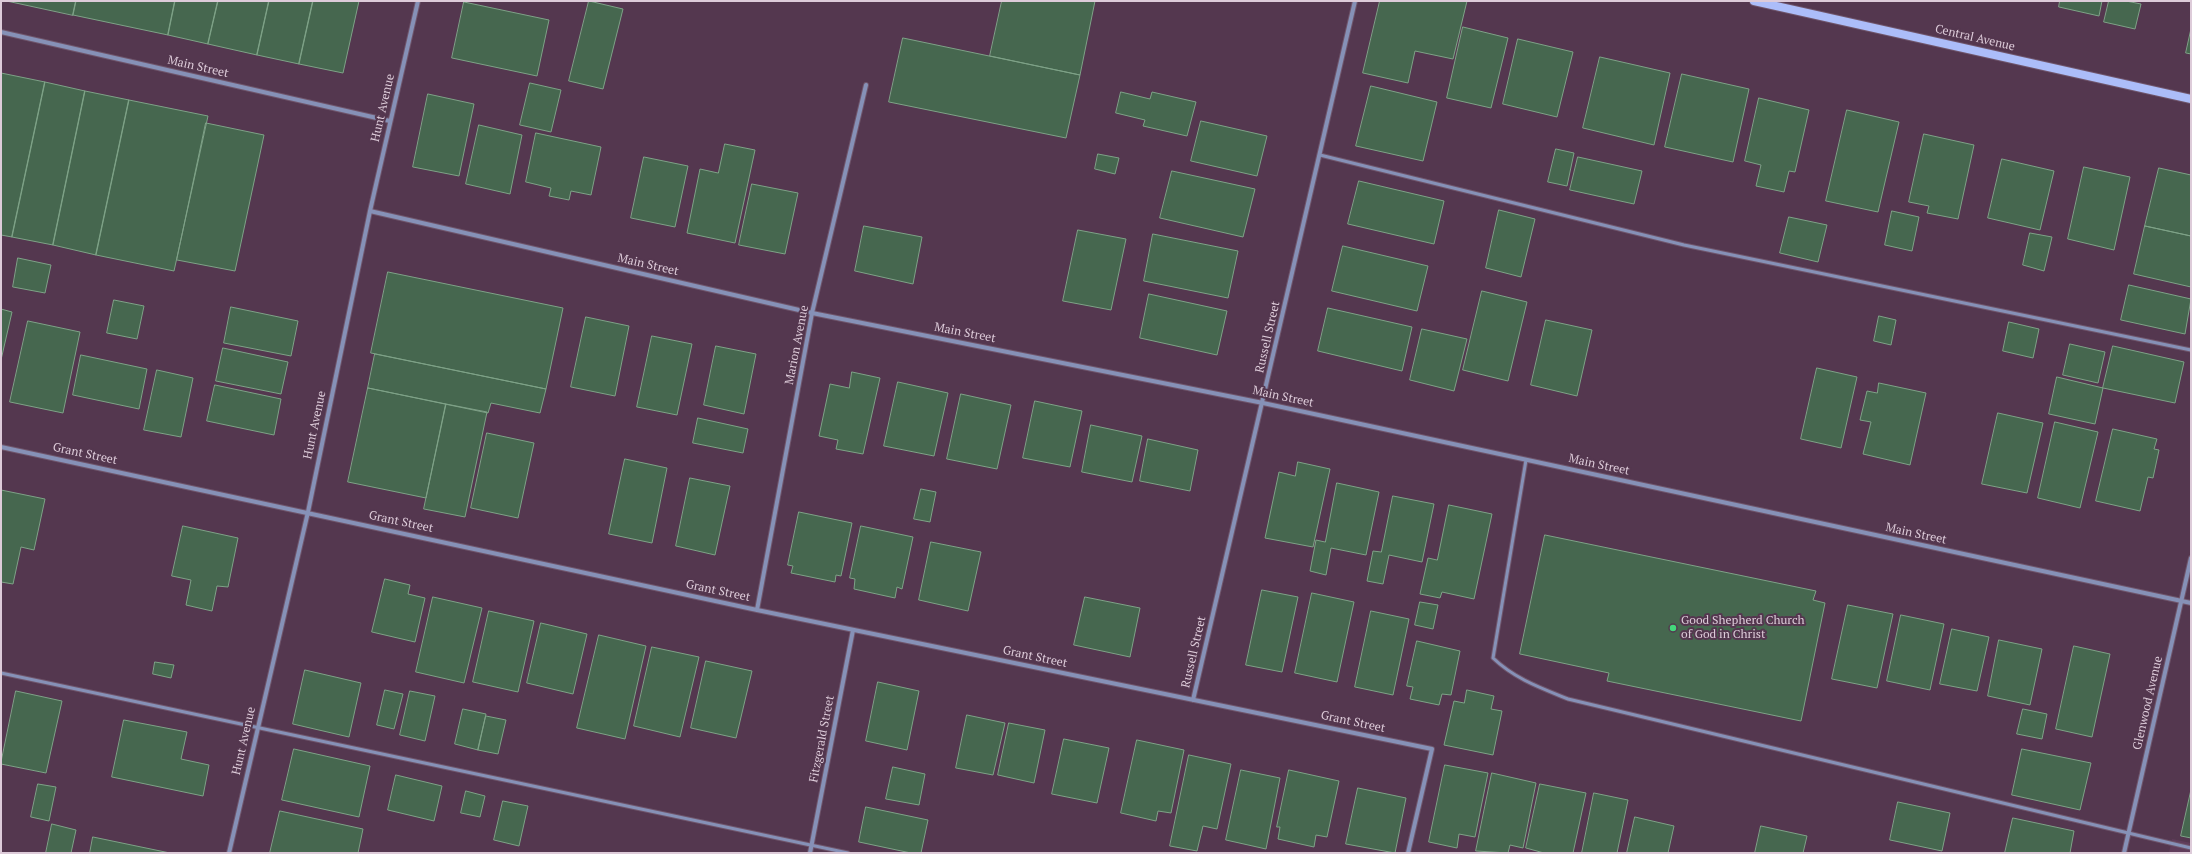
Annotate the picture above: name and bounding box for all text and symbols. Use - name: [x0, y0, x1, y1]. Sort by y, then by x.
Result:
- street label: Central Avenue: [1934, 22, 2016, 54]
- street label: Main Street: [166, 53, 230, 81]
- street label: Hunt Avenue: [368, 73, 398, 143]
- street label: Main Street: [616, 251, 680, 279]
- street label: Russell Street: [1253, 300, 1283, 374]
- street label: Marion Avenue: [782, 304, 812, 386]
- street label: Main Street: [933, 320, 997, 346]
- street label: Main Street: [1251, 383, 1315, 411]
- street label: Hunt Avenue: [301, 390, 329, 460]
- street label: Grant Street: [52, 440, 118, 468]
- street label: Main Street: [1567, 451, 1631, 479]
- street label: Grant Street: [368, 508, 434, 536]
- street label: Main Street: [1884, 520, 1948, 548]
- street label: Grant Street: [685, 577, 751, 605]
- place label: Good Shepherd Church of God in Christ: [1681, 614, 1805, 642]
- street label: Russell Street: [1179, 615, 1209, 689]
- marker: Good Shepherd Church of God in Christ: [1668, 623, 1678, 633]
- street label: Grant Street: [1002, 643, 1068, 671]
- street label: Glenwood Avenue: [2130, 655, 2166, 751]
- street label: Fitzgerald Street: [806, 694, 838, 784]
- street label: Hunt Avenue: [229, 706, 259, 776]
- street label: Grant Street: [1320, 708, 1386, 736]

